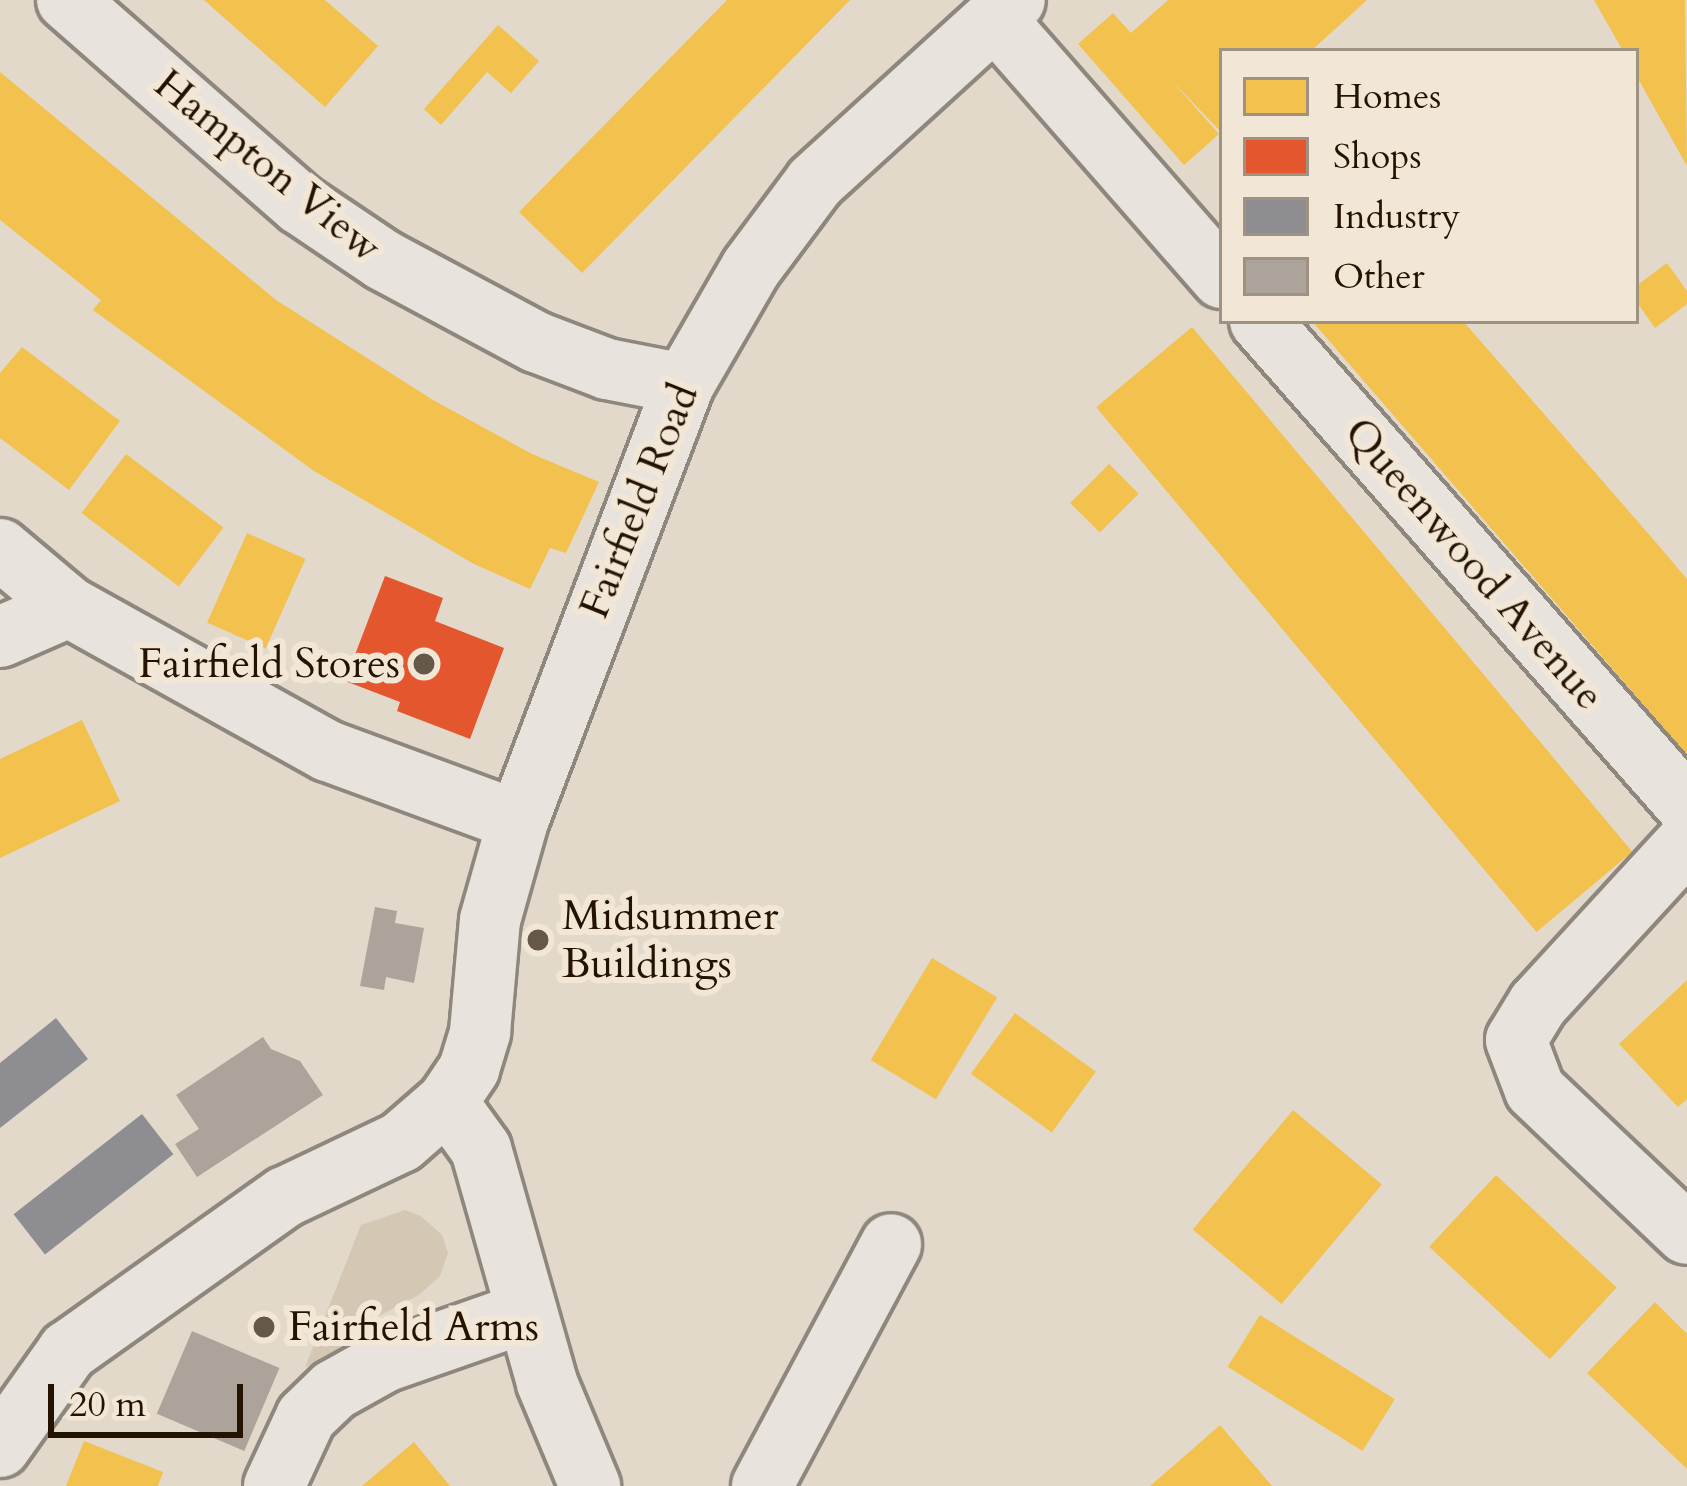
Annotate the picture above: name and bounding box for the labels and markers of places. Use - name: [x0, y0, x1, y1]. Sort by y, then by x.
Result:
- place label: Fairfield Stores: [138, 639, 400, 689]
- marker: Fairfield Stores: [411, 651, 437, 677]
- place label: Midsummer Buildings: [562, 891, 778, 990]
- marker: Midsummer Buildings: [525, 927, 551, 953]
- place label: Fairfield Arms: [288, 1302, 539, 1352]
- marker: Fairfield Arms: [251, 1314, 277, 1340]

